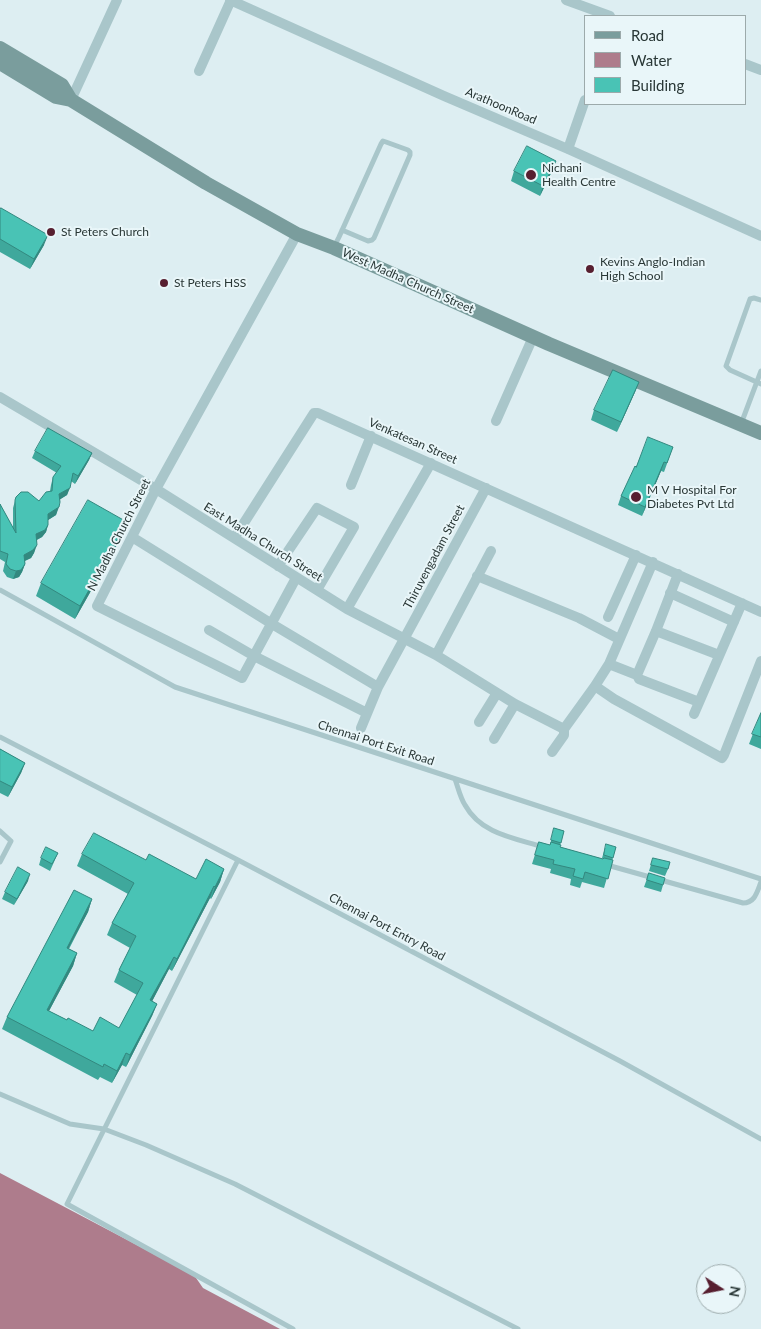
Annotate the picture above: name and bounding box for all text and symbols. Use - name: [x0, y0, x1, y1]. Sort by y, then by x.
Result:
- legend: [584, 15, 746, 105]
- text: Road: [631, 26, 664, 44]
- text: Water: [631, 51, 672, 69]
- text: Building: [631, 76, 684, 94]
- street label: ArathoonRoad: [463, 85, 539, 127]
- place label: Nichani Health Centre: [542, 161, 616, 189]
- marker: Nichani Health Centre: [524, 168, 538, 182]
- place label: St Peters Church: [61, 225, 149, 239]
- marker: St Peters Church: [45, 226, 57, 238]
- street label: West Madha Church Street: [340, 245, 476, 317]
- place label: Kevins Anglo-Indian High School: [600, 255, 705, 283]
- marker: Kevins Anglo-Indian High School: [584, 263, 596, 275]
- place label: St Peters HSS: [174, 276, 246, 290]
- marker: St Peters HSS: [158, 277, 170, 289]
- street label: Venkatesan Street: [367, 415, 459, 467]
- street label: N Madha Church Street: [84, 476, 154, 594]
- place label: M V Hospital For Diabetes Pvt Ltd: [647, 483, 737, 511]
- marker: M V Hospital For Diabetes Pvt Ltd: [629, 490, 643, 504]
- street label: East Madha Church Street: [201, 499, 325, 585]
- street label: Thiruvengadam Street: [400, 502, 468, 612]
- street label: Chennai Port Exit Road: [316, 717, 436, 769]
- street label: Chennai Port Entry Road: [326, 890, 448, 964]
- north arrow: [696, 1264, 746, 1314]
- text: N: [726, 1285, 745, 1299]

